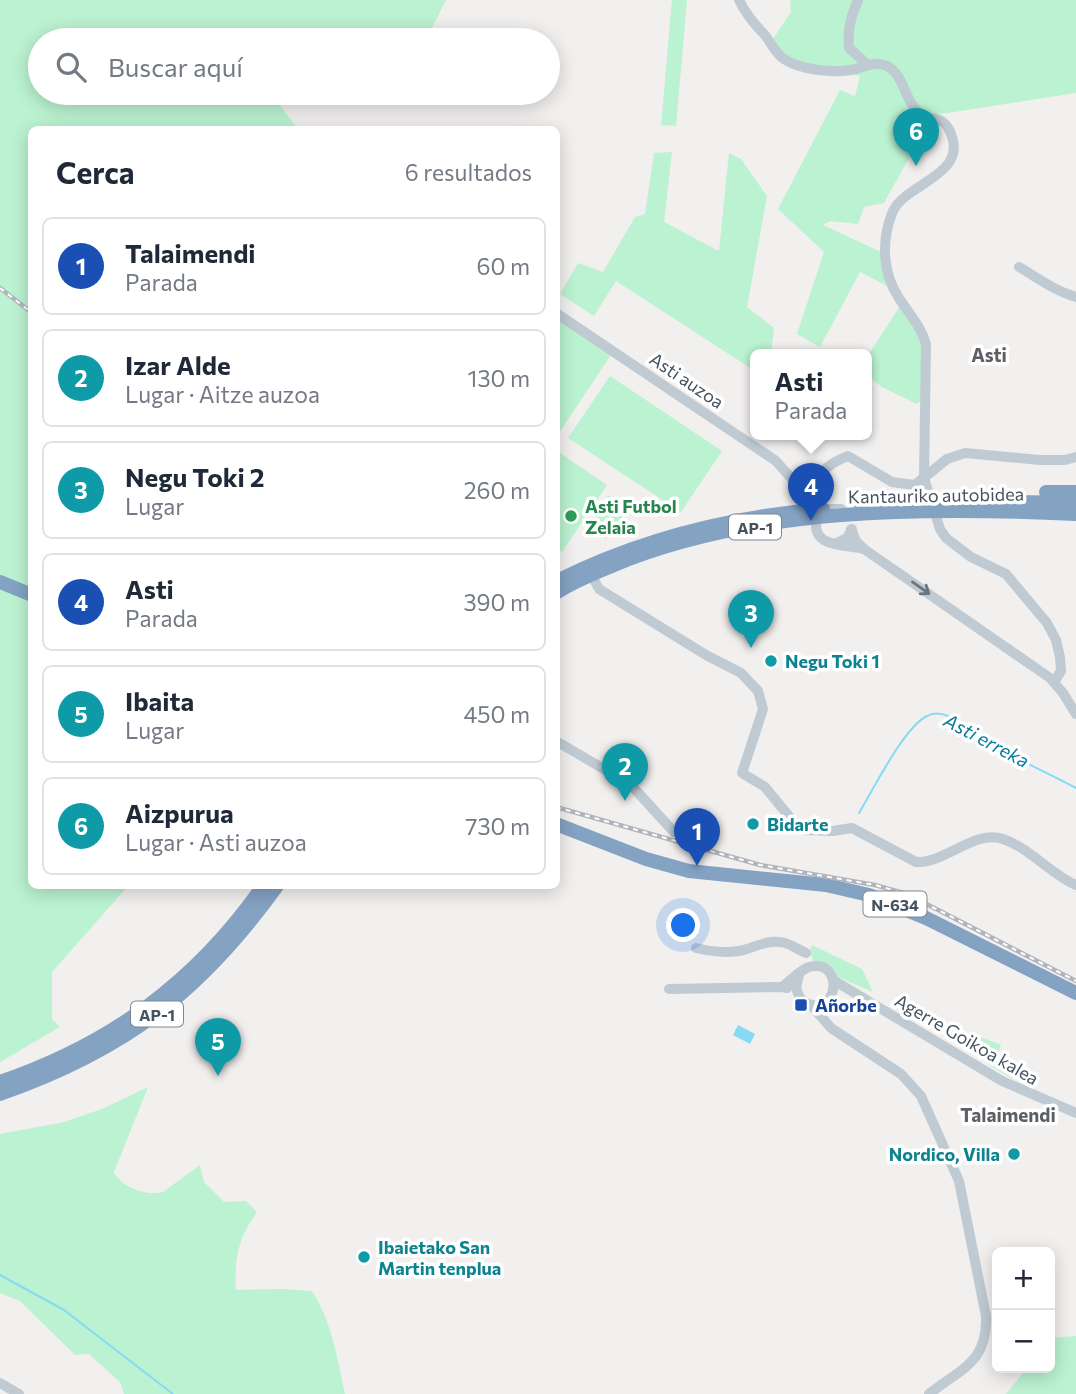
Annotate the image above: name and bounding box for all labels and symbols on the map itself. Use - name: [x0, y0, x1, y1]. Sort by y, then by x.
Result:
- pin: 6: [893, 108, 939, 166]
- district label: Asti: [971, 343, 1007, 366]
- street label: Asti auzoa: [646, 347, 728, 413]
- pin: 4: [788, 463, 834, 521]
- street label: Kantauriko autobidea: [848, 482, 1024, 508]
- place label: Asti Futbol Zelaia: [585, 495, 677, 538]
- marker: Asti Futbol Zelaia: [563, 508, 579, 524]
- road number: AP-1: [729, 514, 781, 540]
- one-way arrow: [911, 581, 930, 595]
- pin: 3: [728, 590, 774, 648]
- place label: Negu Toki 1: [785, 650, 880, 672]
- marker: Negu Toki 1: [763, 653, 779, 669]
- water label: Asti erreka: [940, 708, 1034, 772]
- pin: 2: [602, 743, 648, 801]
- pin: 1: [674, 808, 720, 866]
- place label: Bidarte: [767, 813, 828, 835]
- marker: Bidarte: [745, 816, 761, 832]
- road number: N-634: [864, 891, 926, 916]
- your location: [666, 908, 700, 942]
- street label: Agerre Goikoa kalea: [891, 989, 1043, 1089]
- place label: Añorbe: [815, 994, 877, 1016]
- marker: Añorbe: [793, 997, 809, 1013]
- road number: AP-1: [131, 1002, 183, 1026]
- pin: 5: [195, 1018, 241, 1076]
- district label: Talaimendi: [960, 1103, 1056, 1126]
- place label: Nordico, Villa: [889, 1143, 1000, 1165]
- marker: Nordico, Villa: [1006, 1146, 1022, 1162]
- place label: Ibaietako San Martin tenplua: [378, 1236, 501, 1279]
- marker: Ibaietako San Martin tenplua: [356, 1249, 372, 1265]

